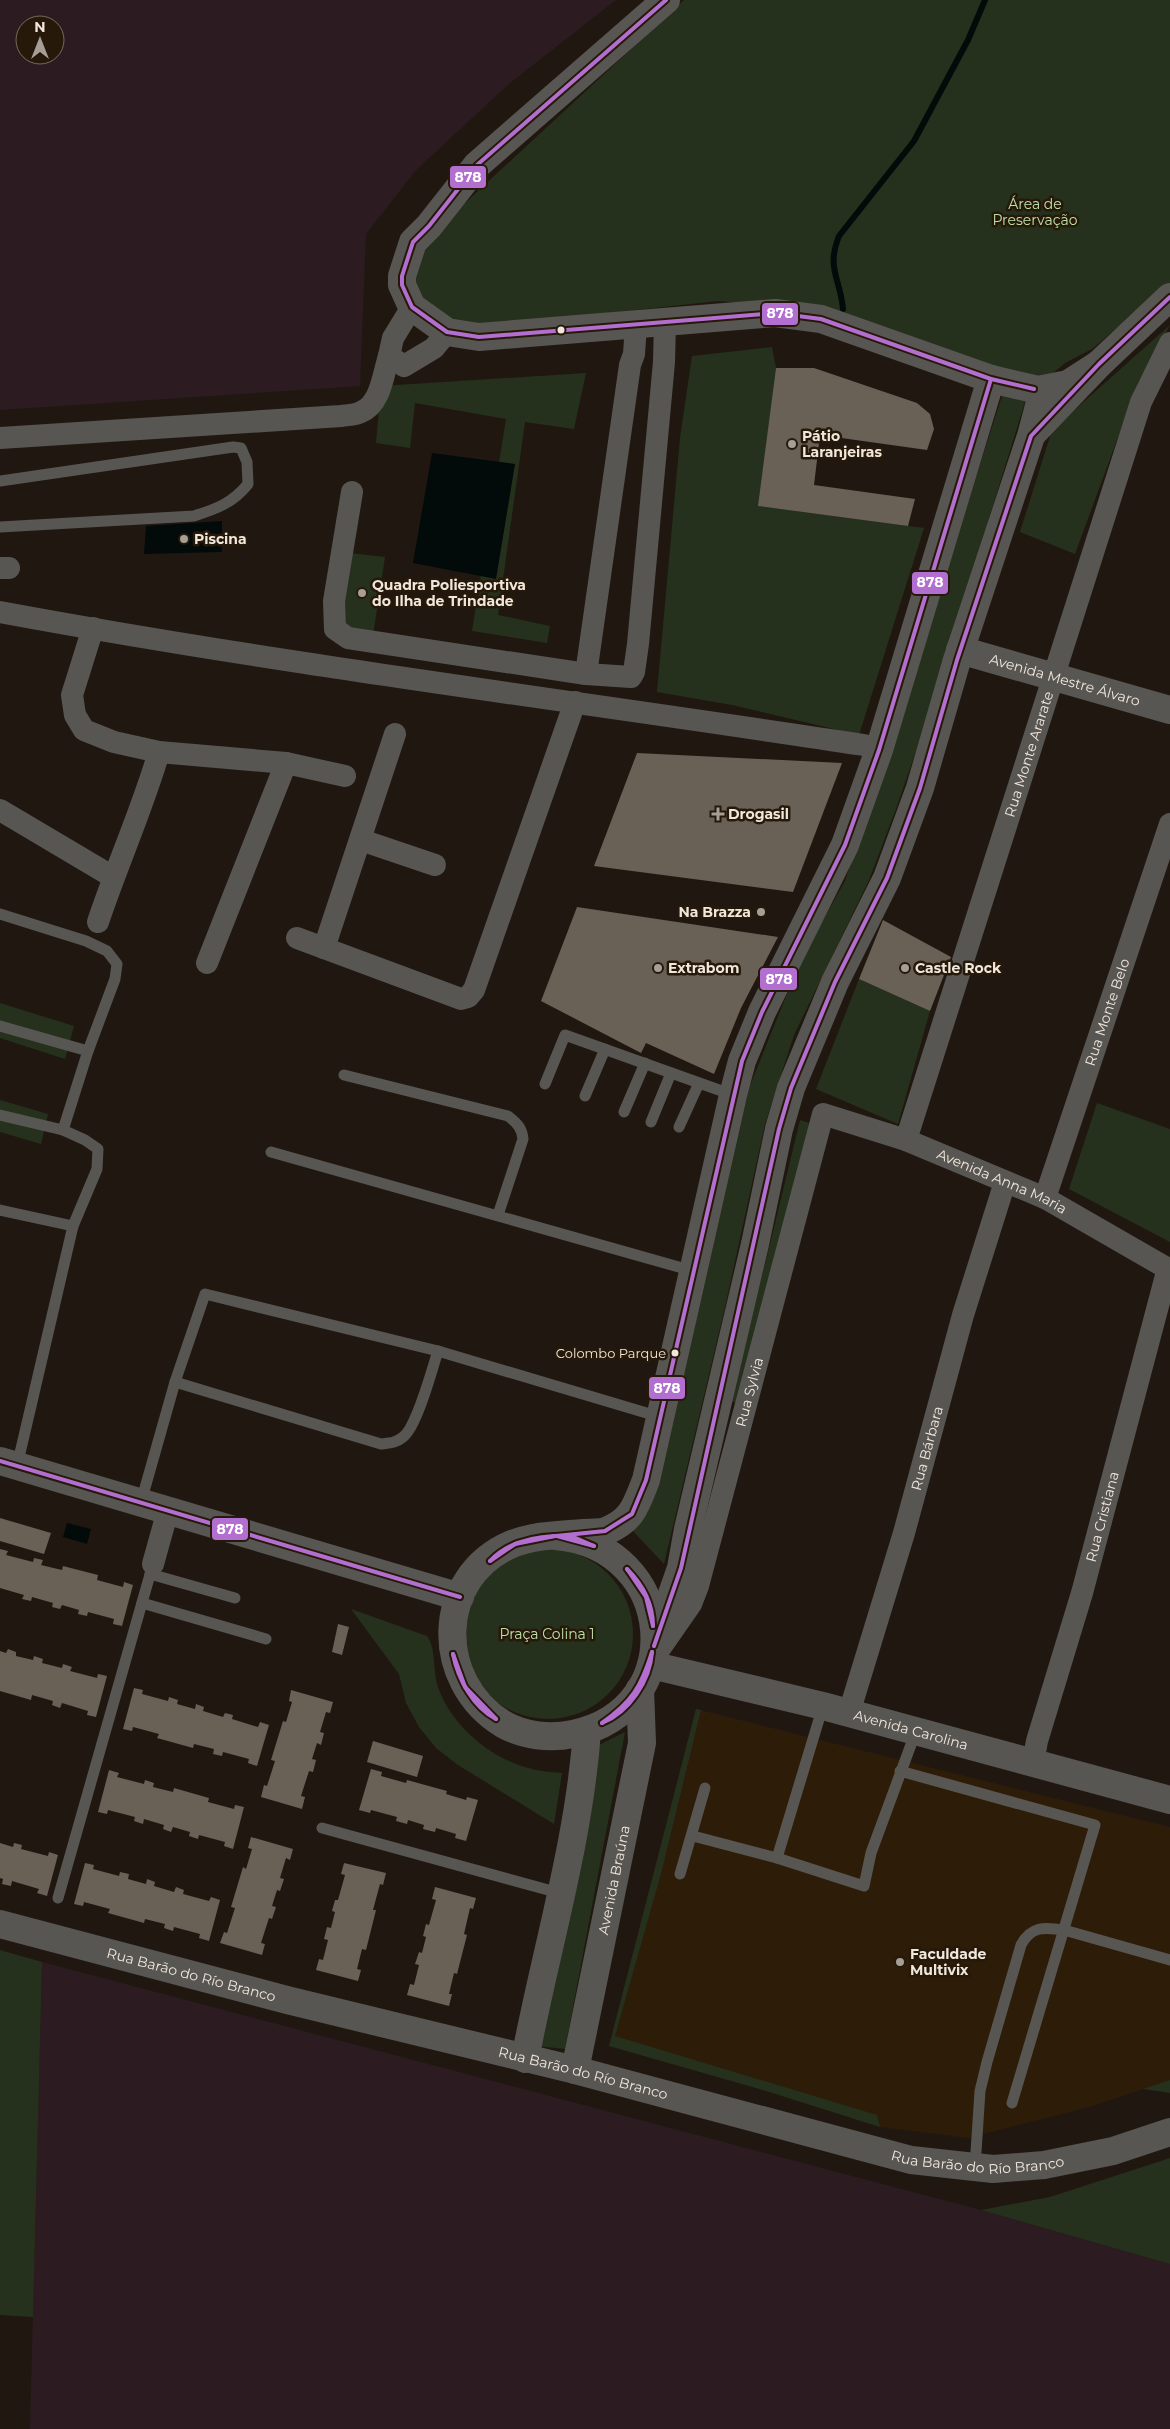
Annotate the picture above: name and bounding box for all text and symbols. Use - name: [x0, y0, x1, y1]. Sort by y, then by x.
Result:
- north arrow: [15, 15, 65, 65]
- text: N: [34, 18, 46, 36]
- line badge: 878: [449, 165, 487, 189]
- text: 878: [455, 168, 481, 186]
- park label: Área de Preservação: [992, 195, 1078, 229]
- line badge: 878: [761, 302, 799, 326]
- text: 878: [767, 304, 793, 322]
- unlabelled marker: [556, 325, 566, 335]
- place label: Pátio Laranjeiras: [802, 427, 882, 461]
- marker: Pátio Laranjeiras: [786, 438, 798, 450]
- place label: Piscina: [194, 530, 247, 548]
- marker: Piscina: [178, 533, 190, 545]
- line badge: 878: [911, 571, 949, 595]
- text: 878: [917, 573, 943, 591]
- place label: Quadra Poliesportiva do Ilha de Trindade: [372, 576, 526, 610]
- marker: Quadra Poliesportiva do Ilha de Trindade: [356, 587, 368, 599]
- street label: Avenida Mestre Álvaro: [987, 650, 1142, 710]
- street label: Rua Monte Ararate: [1000, 689, 1057, 819]
- place label: Drogasil: [728, 805, 789, 823]
- marker: Drogasil: [712, 808, 724, 820]
- place label: Na Brazza: [678, 903, 751, 921]
- marker: Na Brazza: [755, 906, 767, 918]
- street label: Rua Monte Belo: [1081, 956, 1134, 1068]
- place label: Extrabom: [668, 959, 739, 977]
- place label: Castle Rock: [915, 959, 1002, 977]
- marker: Extrabom: [652, 962, 664, 974]
- marker: Castle Rock: [899, 962, 911, 974]
- line badge: 878: [759, 967, 798, 991]
- text: 878: [766, 970, 792, 988]
- street label: Avenida Anna Maria: [934, 1145, 1070, 1218]
- place label: Colombo Parque: [556, 1345, 666, 1361]
- marker: Colombo Parque: [670, 1348, 680, 1358]
- street label: Rua Sylvia: [732, 1355, 767, 1429]
- line badge: 878: [648, 1376, 686, 1400]
- text: 878: [654, 1379, 680, 1397]
- street label: Rua Bárbara: [907, 1404, 947, 1493]
- street label: Rua Cristiana: [1082, 1469, 1123, 1564]
- line badge: 878: [211, 1517, 249, 1541]
- text: 878: [217, 1520, 243, 1538]
- park label: Praça Colina 1: [499, 1625, 595, 1643]
- street label: Avenida Carolina: [852, 1706, 970, 1754]
- street label: Avenida Braúna: [594, 1824, 634, 1936]
- street label: Rua Barão do Río Branco: [105, 1944, 278, 2006]
- place label: Faculdade Multivix: [910, 1945, 987, 1979]
- marker: Faculdade Multivix: [894, 1956, 906, 1968]
- street label: Rua Barão do Río Branco: [497, 2043, 670, 2104]
- street label: Rua Barão do Río Branco: [889, 2146, 1066, 2178]

